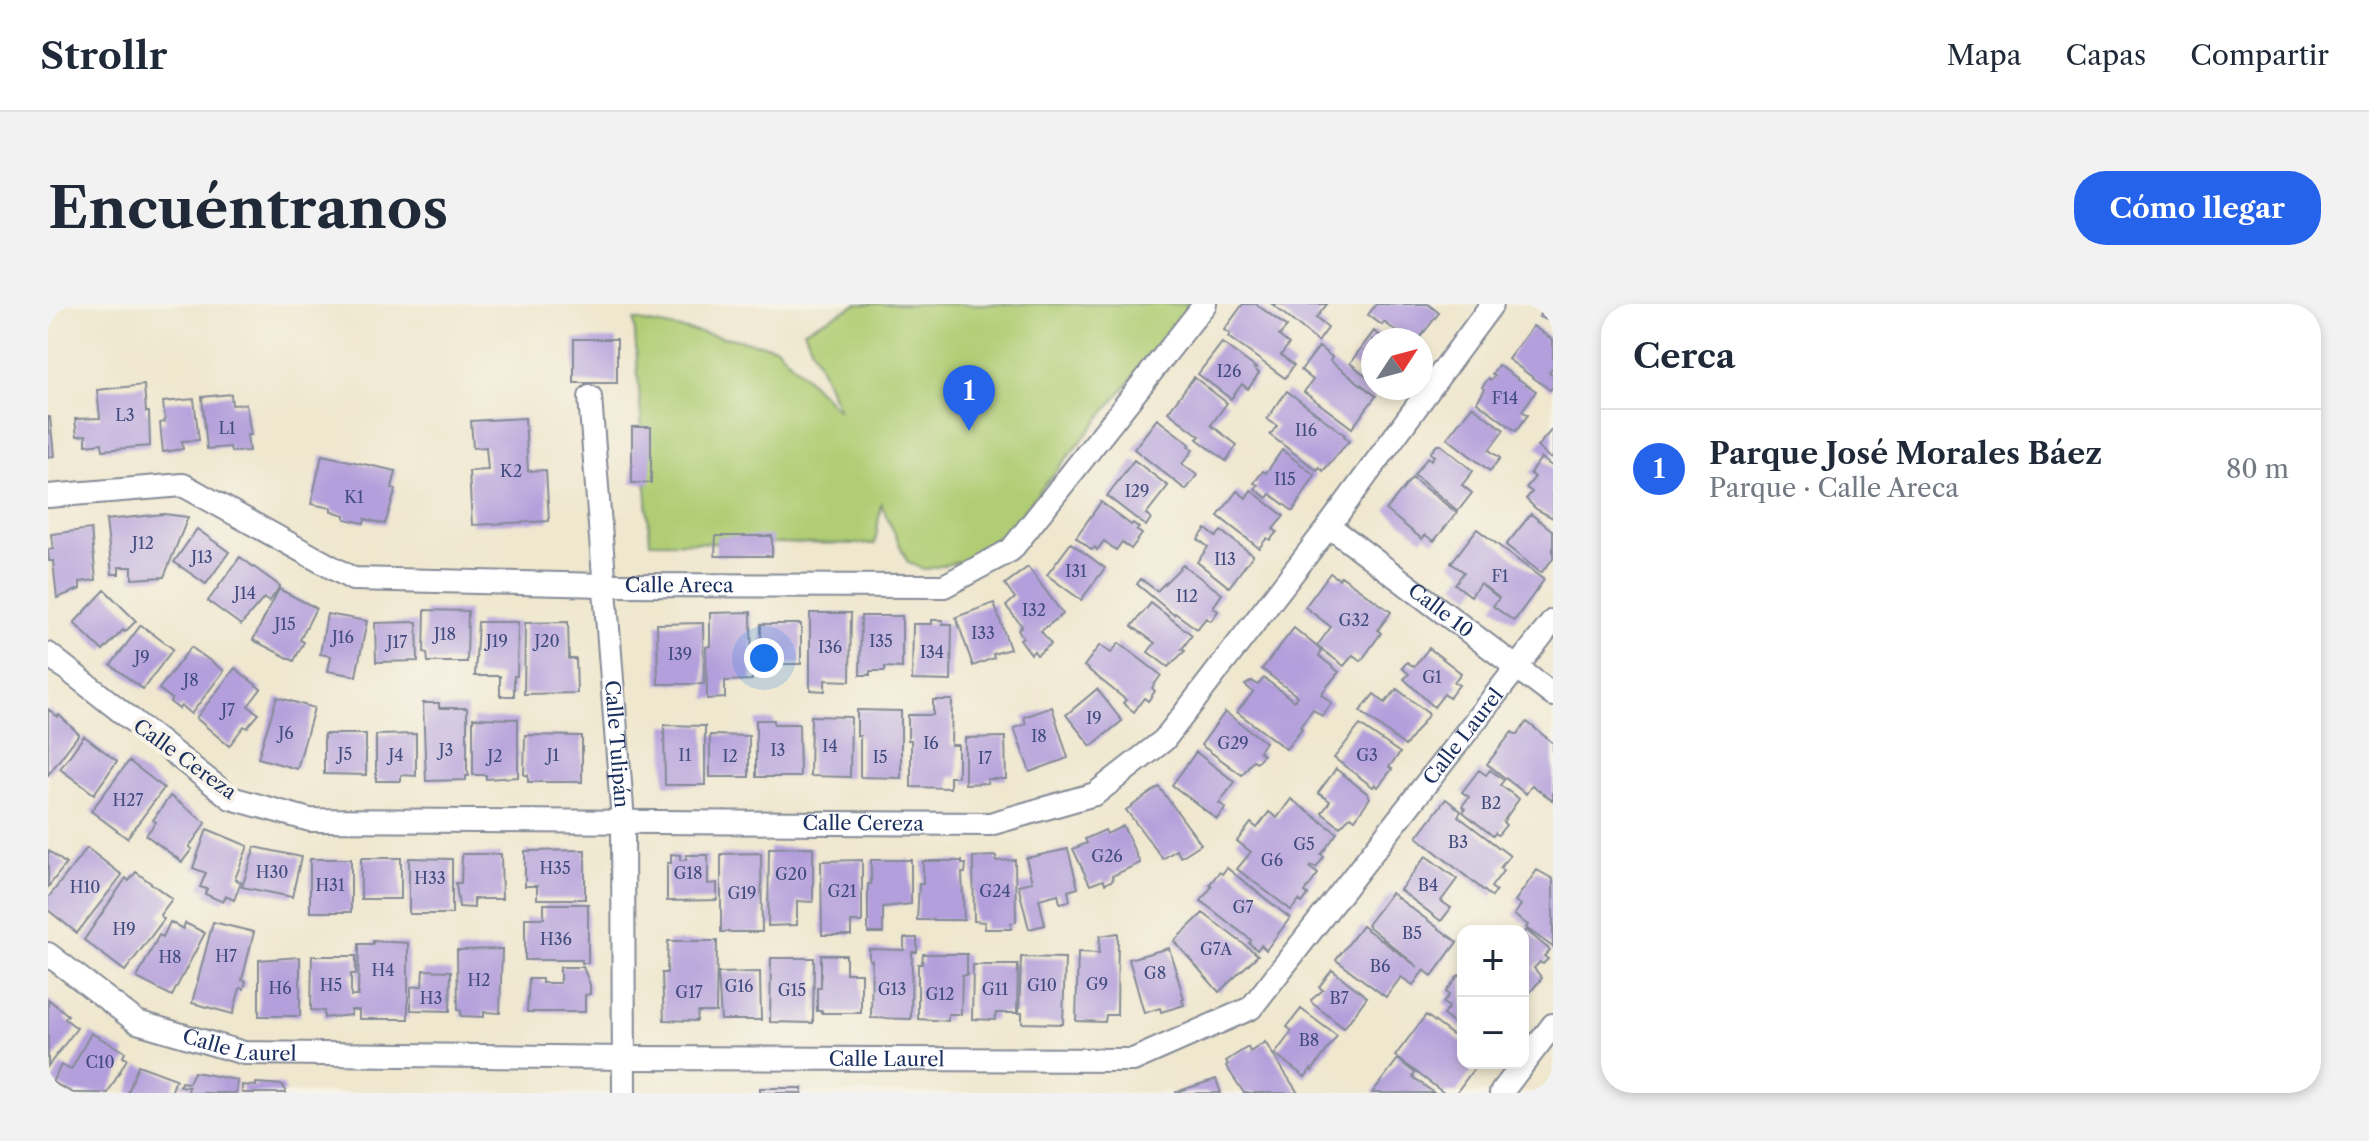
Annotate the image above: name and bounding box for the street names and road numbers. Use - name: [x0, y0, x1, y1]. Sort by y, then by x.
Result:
- street label: Calle Areca: [625, 573, 734, 597]
- street label: Calle 10: [1403, 578, 1478, 643]
- street label: Calle Tulipán: [600, 679, 634, 809]
- street label: Calle Laurel: [1418, 683, 1508, 789]
- street label: Calle Cereza: [129, 714, 241, 805]
- street label: Calle Cereza: [802, 811, 924, 836]
- street label: Calle Laurel: [180, 1024, 297, 1066]
- street label: Calle Laurel: [829, 1047, 945, 1071]

